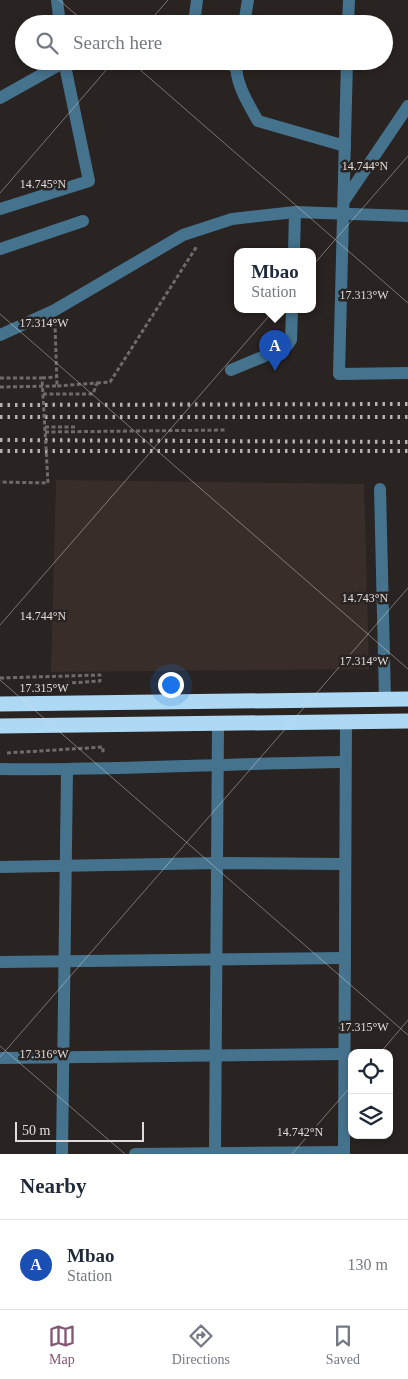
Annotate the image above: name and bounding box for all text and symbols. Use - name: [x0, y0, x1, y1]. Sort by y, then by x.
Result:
- search box: [15, 15, 393, 70]
- icon: search: [33, 29, 61, 57]
- text: Search here: [73, 32, 162, 53]
- text: 14.744°N: [342, 159, 389, 173]
- text: 14.745°N: [20, 177, 67, 191]
- popup: [234, 248, 316, 313]
- text: Mbao: [251, 261, 299, 282]
- text: Station: [251, 283, 297, 300]
- text: 17.313°W: [339, 288, 389, 302]
- text: 17.314°W: [19, 316, 69, 330]
- pin: A: [259, 330, 291, 371]
- text: 14.743°N: [342, 591, 389, 605]
- text: 14.744°N: [20, 609, 67, 623]
- text: 17.314°W: [339, 654, 389, 668]
- your location: [158, 672, 184, 698]
- text: 17.315°W: [19, 681, 69, 695]
- text: 17.315°W: [339, 1020, 389, 1034]
- text: 17.316°W: [19, 1047, 69, 1061]
- map controls: [348, 1049, 393, 1139]
- button: locate: [348, 1049, 393, 1094]
- button: layers: [348, 1094, 393, 1139]
- scale bar: [15, 1119, 144, 1142]
- text: 50 m: [22, 1123, 50, 1138]
- text: 14.742°N: [277, 1125, 324, 1139]
- text: Nearby: [20, 1174, 87, 1198]
- text: Mbao: [67, 1245, 115, 1266]
- text: A: [30, 1256, 42, 1273]
- text: 130 m: [348, 1256, 388, 1273]
- text: Station: [67, 1267, 112, 1284]
- tab: Map: [48, 1322, 76, 1368]
- tab: Directions: [172, 1322, 230, 1368]
- tab: Saved: [326, 1322, 360, 1368]

